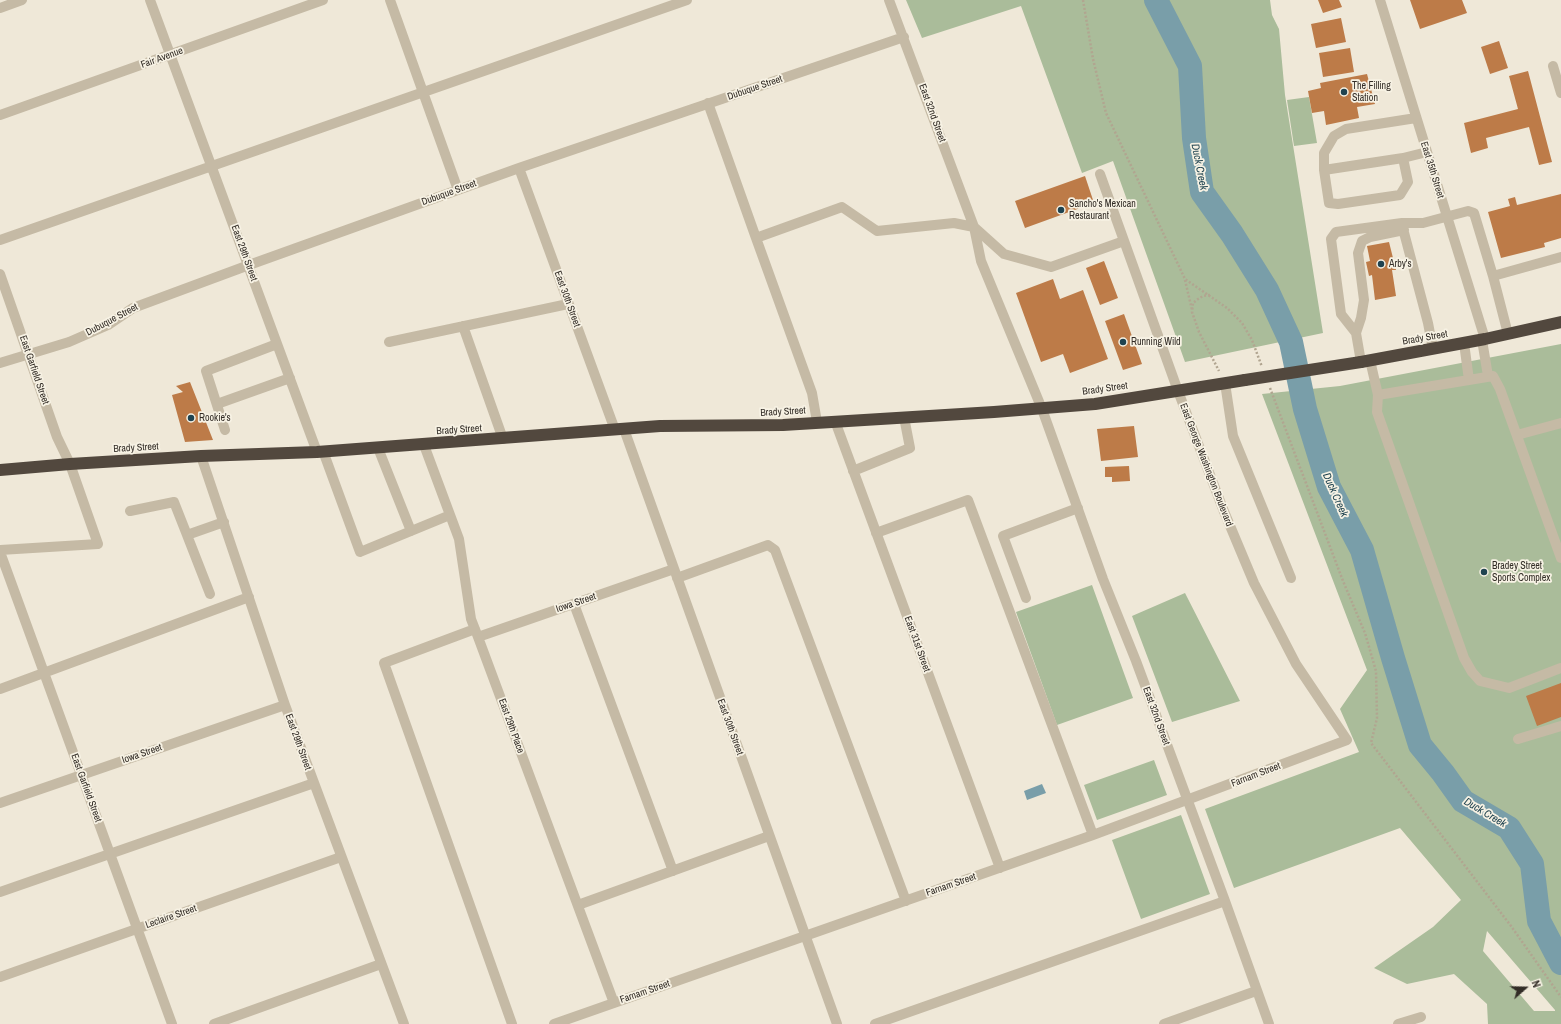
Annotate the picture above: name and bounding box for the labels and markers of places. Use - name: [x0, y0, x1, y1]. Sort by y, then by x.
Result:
- place label: The Filling Station: [1352, 80, 1391, 104]
- marker: The Filling Station: [1339, 87, 1349, 97]
- place label: Sancho's Mexican Restaurant: [1069, 198, 1136, 222]
- marker: Sancho's Mexican Restaurant: [1056, 205, 1066, 215]
- place label: Arby's: [1389, 258, 1412, 270]
- marker: Arby's: [1376, 259, 1386, 269]
- place label: Running Wild: [1131, 336, 1181, 348]
- marker: Running Wild: [1118, 337, 1128, 347]
- place label: Rookie's: [199, 412, 231, 424]
- marker: Rookie's: [186, 413, 196, 423]
- place label: Bradey Street Sports Complex: [1492, 560, 1550, 584]
- marker: Bradey Street Sports Complex: [1479, 567, 1489, 577]

